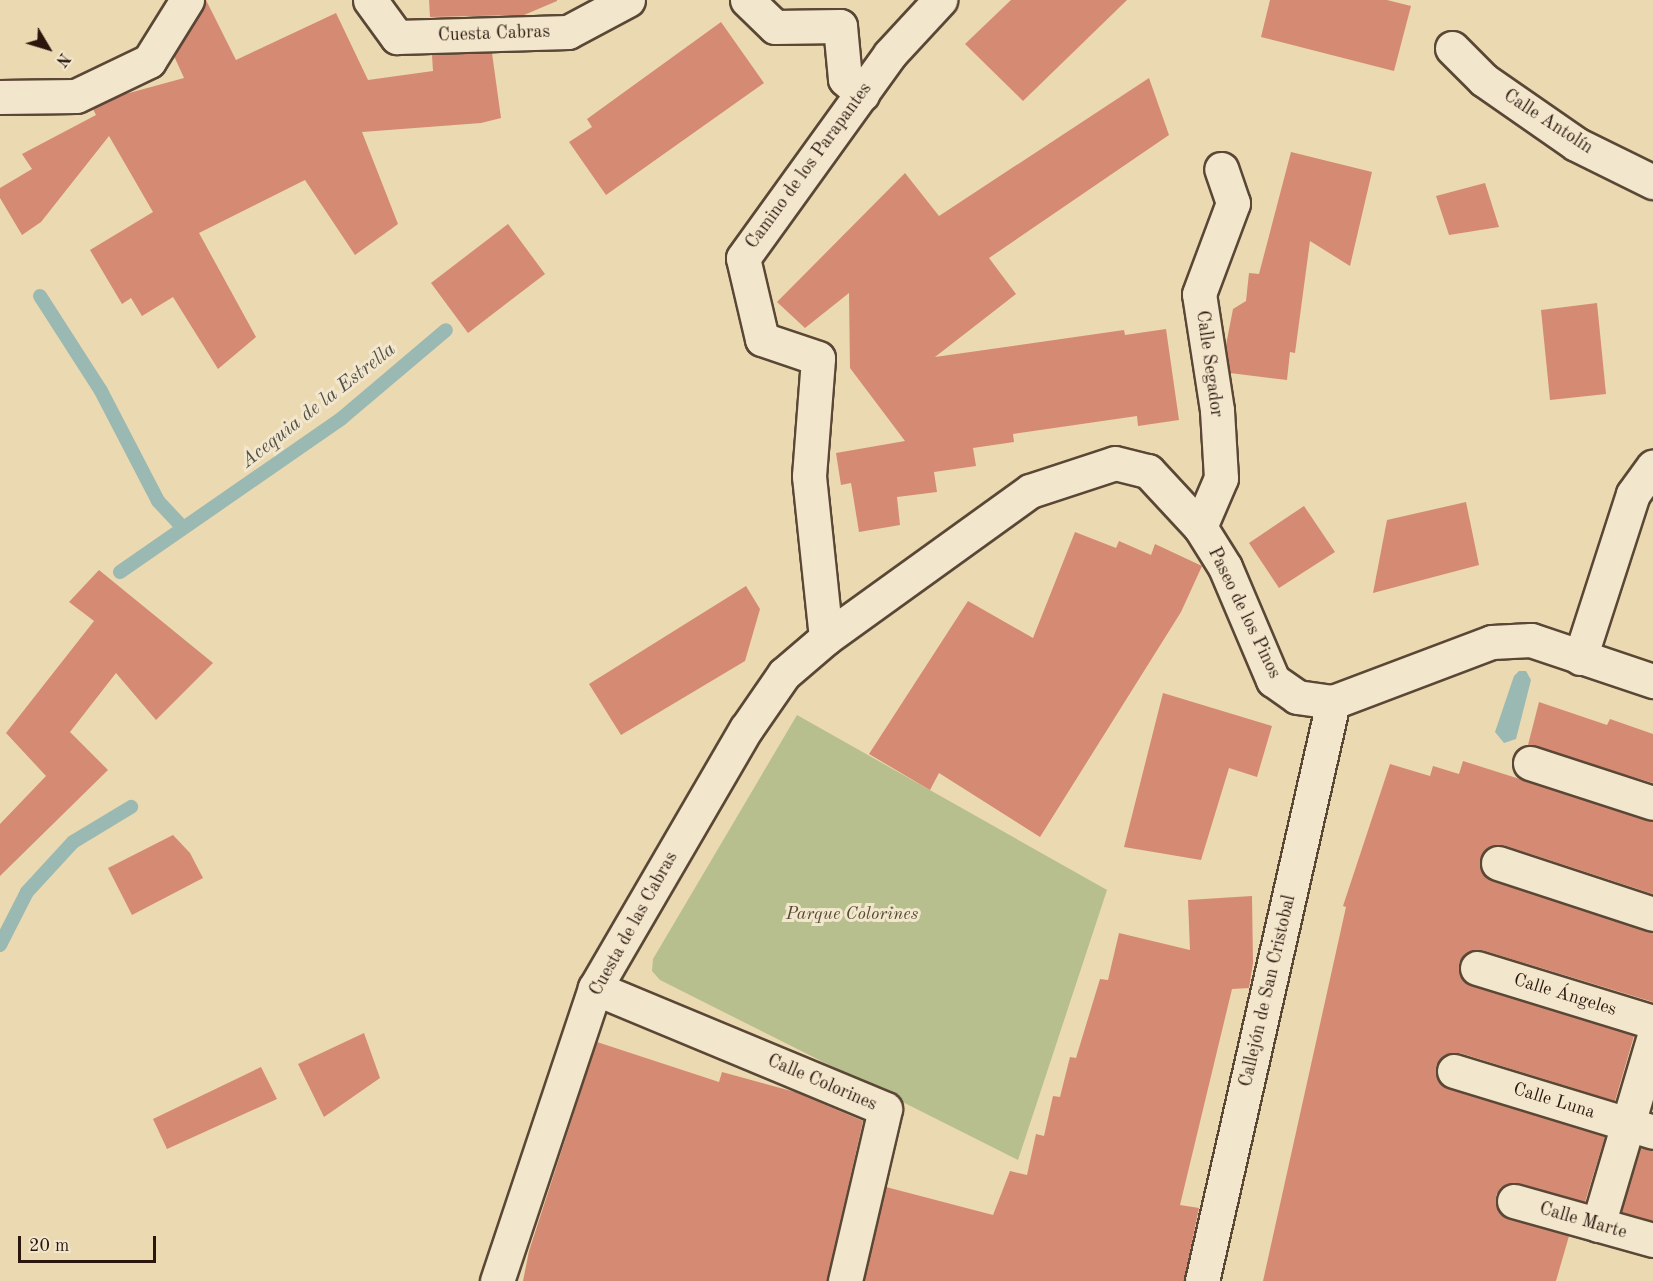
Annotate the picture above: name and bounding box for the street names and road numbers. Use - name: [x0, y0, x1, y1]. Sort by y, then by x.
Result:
- street label: Cuesta Cabras: [438, 21, 550, 47]
- street label: Camino de los Parapantes: [741, 79, 877, 253]
- street label: Calle Antolín: [1499, 85, 1597, 159]
- street label: Calle Segador: [1191, 309, 1227, 419]
- street label: Paseo de los Pinos: [1203, 544, 1285, 682]
- street label: Cuesta de las Cabras: [585, 848, 683, 1000]
- street label: Callejón de San Cristobal: [1235, 893, 1301, 1089]
- street label: Calle Ángeles: [1511, 969, 1619, 1021]
- street label: Calle Colorines: [764, 1050, 880, 1116]
- street label: Calle Luna: [1511, 1078, 1597, 1124]
- street label: Calle Marte: [1537, 1198, 1629, 1244]

